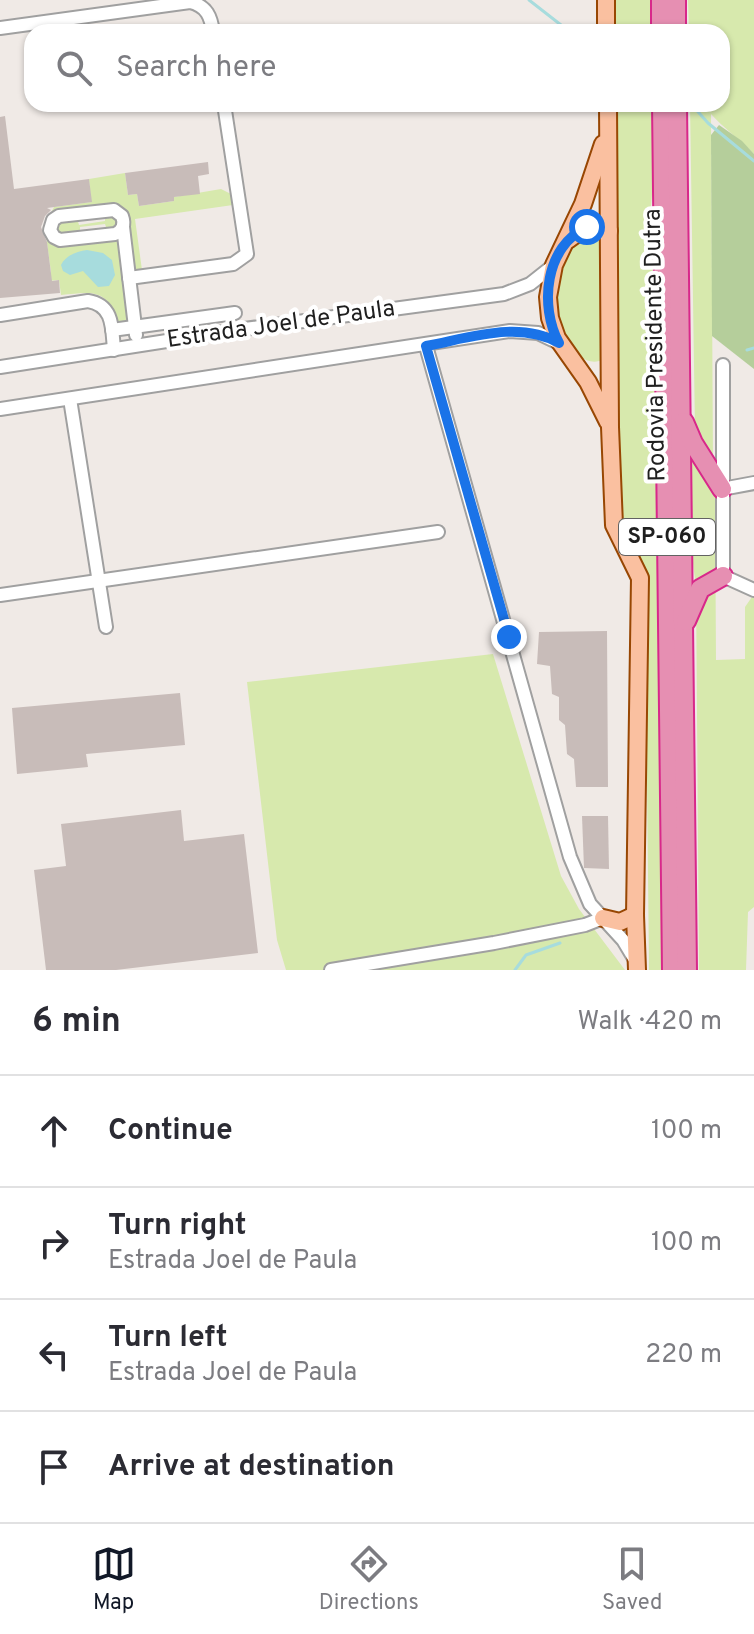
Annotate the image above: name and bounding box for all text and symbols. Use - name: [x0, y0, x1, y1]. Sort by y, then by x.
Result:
- search box: [24, 24, 730, 112]
- icon: search: [52, 46, 96, 90]
- text: Search here: [116, 50, 276, 87]
- street label: Rodovia Presidente Dutra: [639, 208, 673, 482]
- route start: [569, 209, 605, 245]
- street label: Estrada Joel de Paula: [165, 294, 397, 356]
- road number: SP-060: [619, 519, 715, 555]
- route end: [491, 619, 527, 655]
- text: 6 min: [32, 1001, 121, 1044]
- text: Walk · 420 m: [577, 1006, 722, 1039]
- icon: ahead: [32, 1109, 76, 1153]
- text: Continue: [108, 1113, 233, 1150]
- text: 100 m: [651, 1115, 722, 1148]
- text: Turn right: [108, 1208, 246, 1245]
- icon: right: [32, 1221, 76, 1265]
- text: 100 m: [651, 1227, 722, 1260]
- text: Estrada Joel de Paula: [108, 1245, 357, 1278]
- text: Turn left: [108, 1320, 228, 1357]
- icon: left: [32, 1333, 76, 1377]
- text: 220 m: [645, 1339, 722, 1372]
- text: Estrada Joel de Paula: [108, 1357, 357, 1390]
- icon: arrive: [32, 1445, 76, 1489]
- text: Arrive at destination: [108, 1449, 394, 1486]
- tab: Map: [92, 1542, 136, 1617]
- tab: Directions: [319, 1542, 419, 1617]
- tab: Saved: [602, 1542, 662, 1617]

